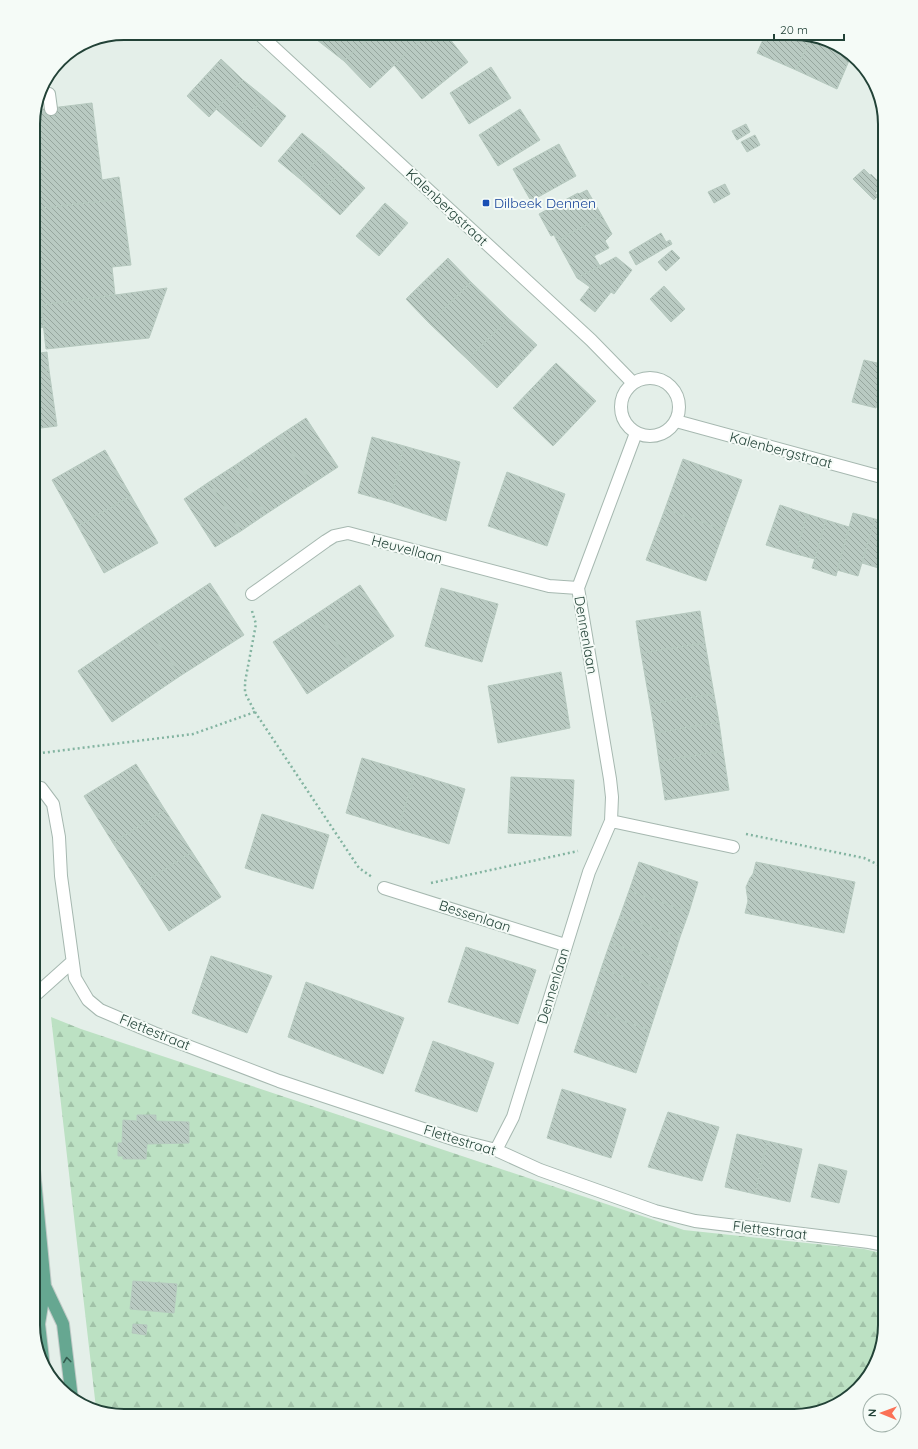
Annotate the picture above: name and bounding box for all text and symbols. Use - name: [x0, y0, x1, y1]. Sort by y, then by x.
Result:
- scale bar: [774, 16, 844, 42]
- text: 20 m: [780, 22, 808, 37]
- street label: Kalenbergstraat: [402, 164, 492, 250]
- place label: Dilbeek Dennen: [494, 194, 596, 212]
- marker: Dilbeek Dennen: [481, 198, 491, 208]
- street label: Kalenbergstraat: [728, 428, 835, 472]
- street label: Heuvellaan: [369, 531, 445, 567]
- street label: Dennenlaan: [570, 595, 602, 675]
- street label: Bessenlaan: [437, 896, 513, 936]
- street label: Dennenlaan: [533, 946, 573, 1026]
- street label: Flettestraat: [117, 1010, 193, 1054]
- street label: Flettestraat: [422, 1120, 499, 1160]
- street label: Flettestraat: [732, 1217, 808, 1244]
- one-way arrow: [63, 1357, 72, 1363]
- north arrow: [862, 1393, 902, 1433]
- text: N: [865, 1409, 879, 1417]

